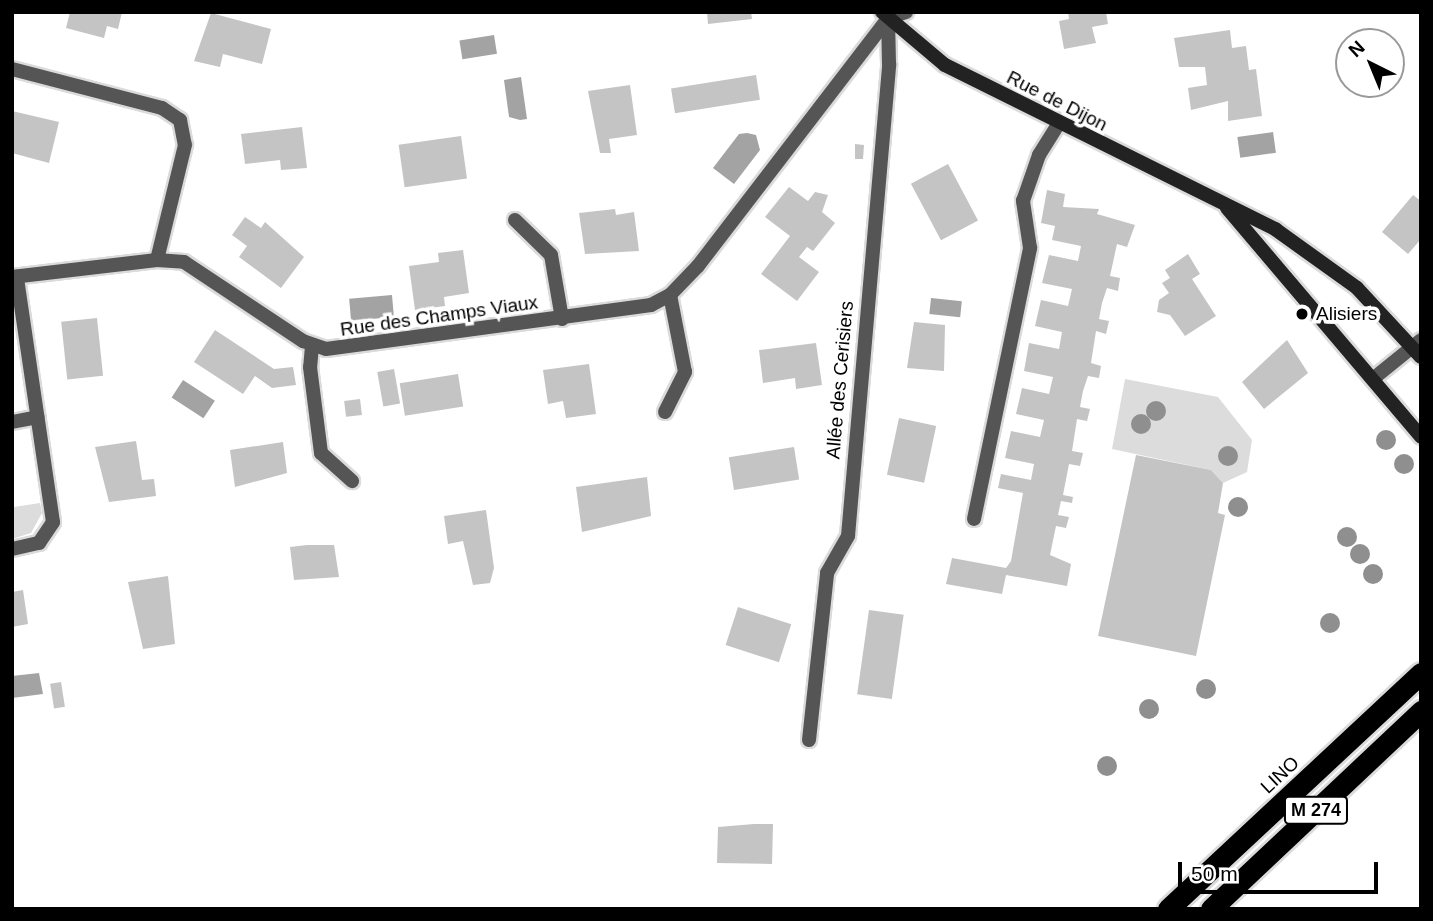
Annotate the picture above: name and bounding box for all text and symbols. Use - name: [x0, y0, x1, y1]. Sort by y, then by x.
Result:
- north arrow: [1335, 28, 1405, 98]
- text: N: [1345, 36, 1369, 61]
- street label: Rue de Dijon: [1003, 66, 1111, 136]
- street label: Rue des Champs Viaux: [339, 291, 539, 341]
- street label: Allée des Cerisiers: [822, 300, 858, 460]
- place label: Alisiers: [1316, 303, 1377, 325]
- marker: Alisiers: [1294, 306, 1310, 322]
- street label: LINO: [1256, 752, 1304, 798]
- road number: M 274: [1283, 796, 1349, 824]
- scale bar: [1181, 848, 1380, 892]
- text: 50 m: [1191, 862, 1238, 885]

